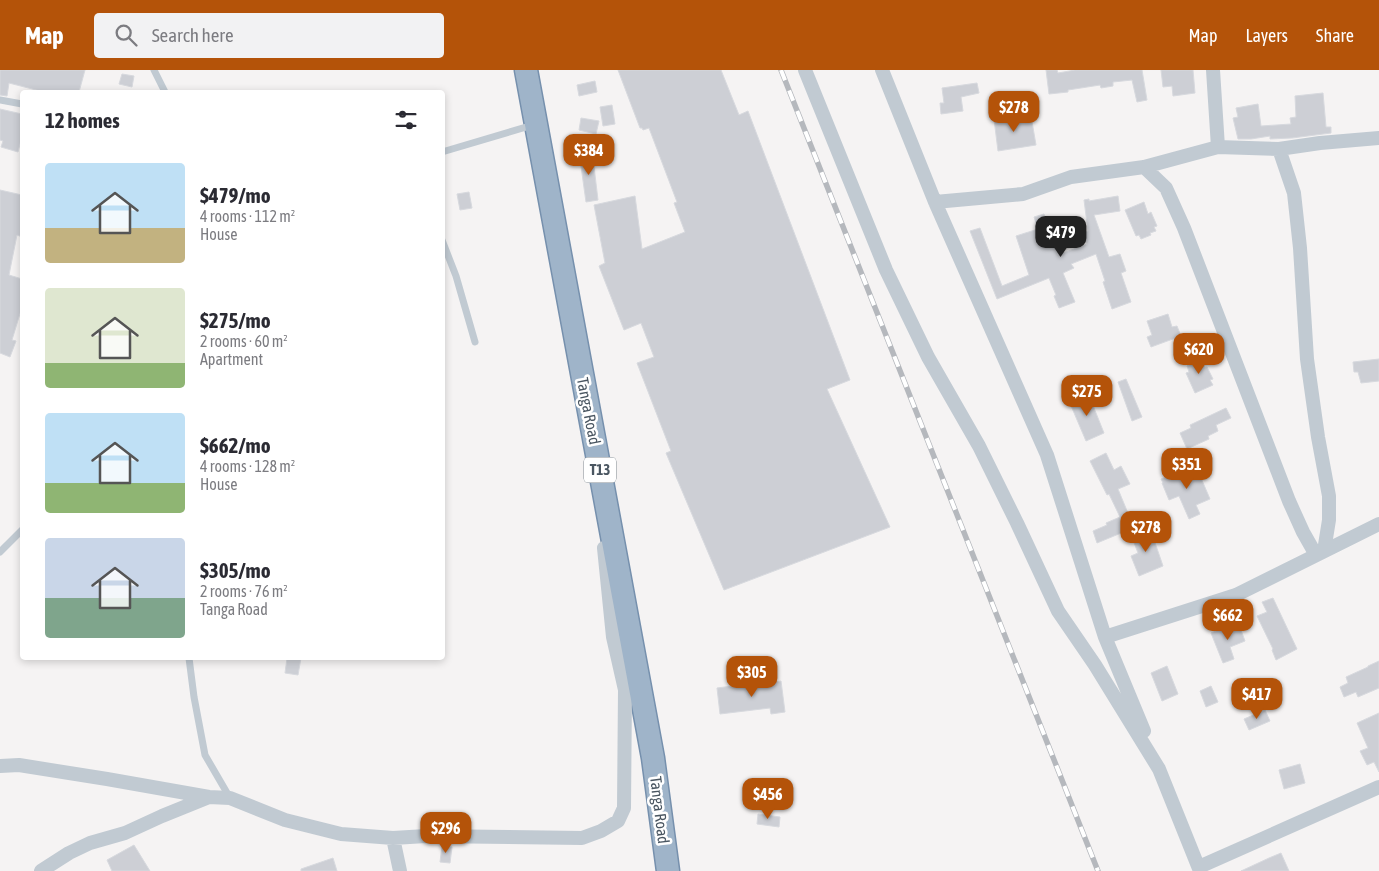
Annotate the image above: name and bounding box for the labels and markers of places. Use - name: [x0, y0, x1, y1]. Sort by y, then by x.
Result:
- pin: $278: [984, 90, 1044, 133]
- pin: $384: [559, 134, 619, 176]
- pin: $479: [1031, 216, 1091, 258]
- pin: $620: [1169, 332, 1229, 375]
- pin: $275: [1057, 374, 1117, 417]
- pin: $351: [1157, 448, 1217, 490]
- pin: $278: [1116, 510, 1176, 553]
- pin: $662: [1198, 598, 1258, 641]
- pin: $305: [722, 656, 782, 698]
- pin: $417: [1227, 678, 1287, 720]
- pin: $456: [738, 778, 798, 820]
- pin: $296: [416, 812, 476, 854]

